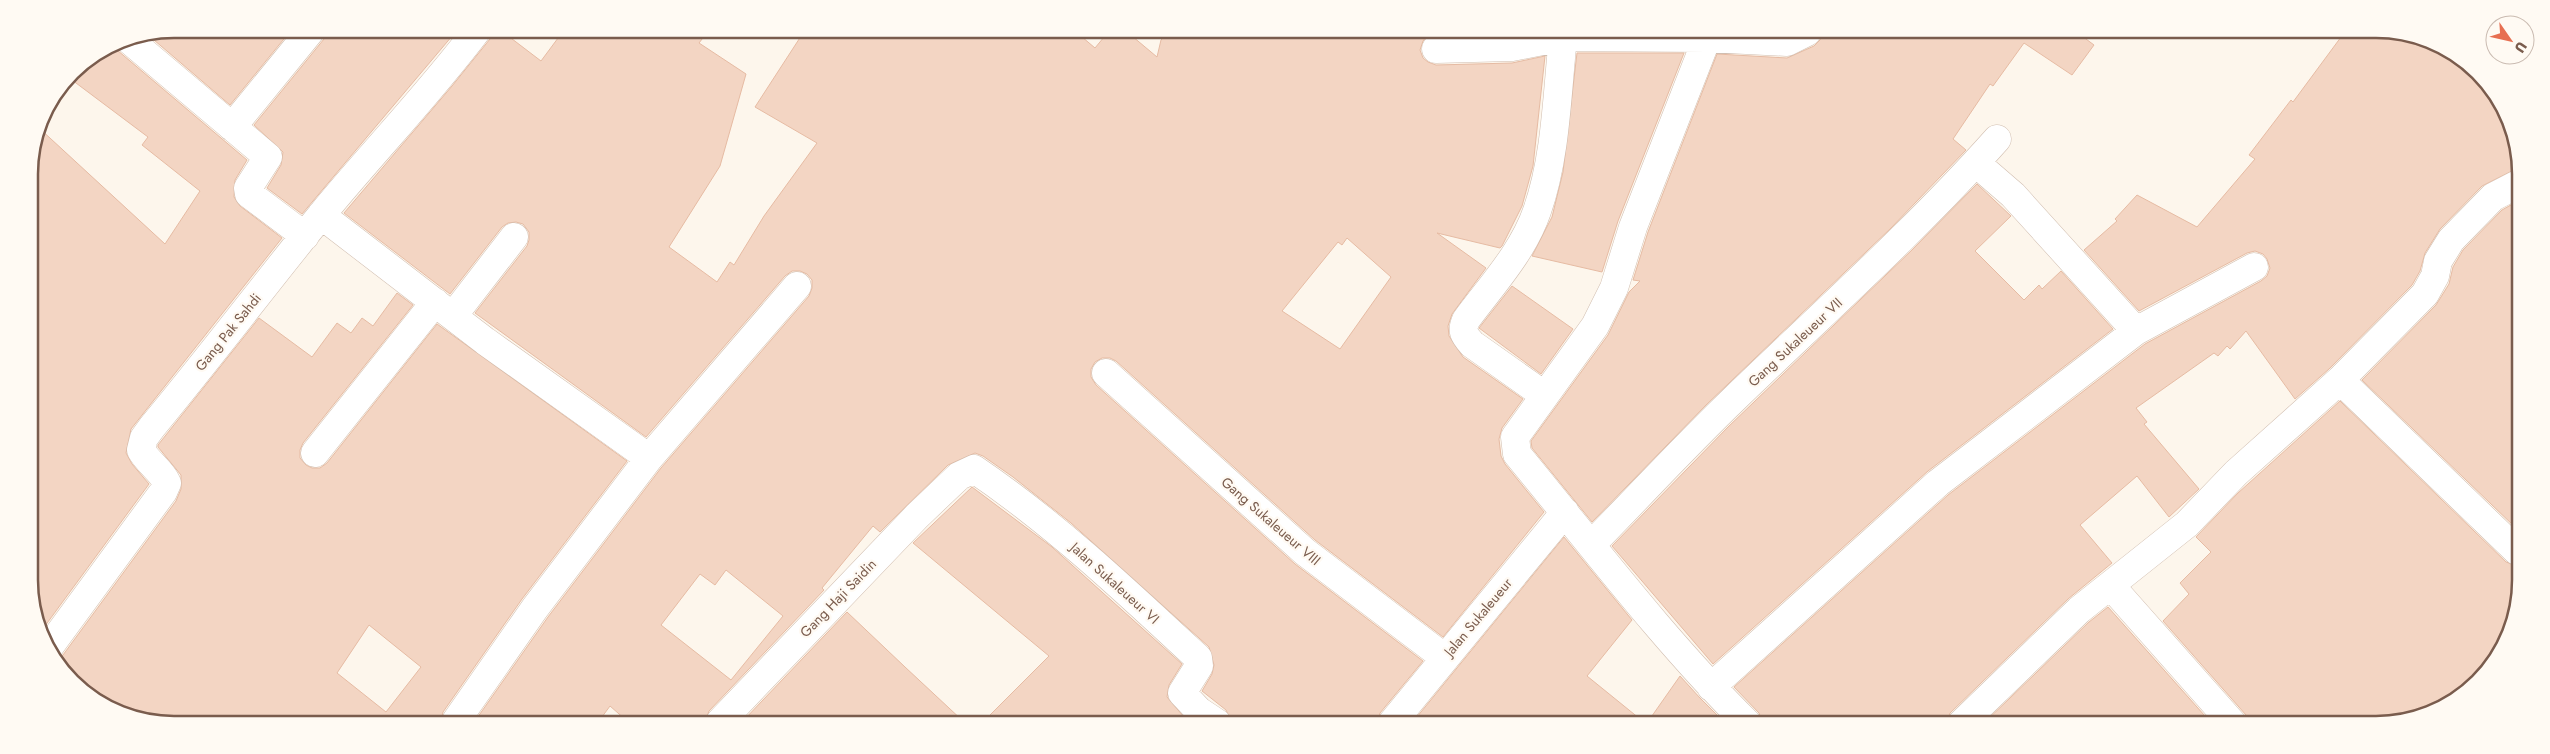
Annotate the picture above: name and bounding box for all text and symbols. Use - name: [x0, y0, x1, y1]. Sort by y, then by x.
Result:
- north arrow: [2485, 15, 2535, 65]
- text: U: [2510, 38, 2532, 57]
- street label: Gang Pak Sahdi: [190, 289, 266, 375]
- street label: Gang Sukaleueur VII: [1743, 293, 1847, 391]
- street label: Gang Sukaleueur VIII: [1217, 472, 1325, 570]
- street label: Jalan Sukaleueur VI: [1065, 536, 1164, 628]
- street label: Gang Haji Saidin: [795, 554, 881, 642]
- street label: Jalan Sukaleueur: [1438, 573, 1517, 662]

